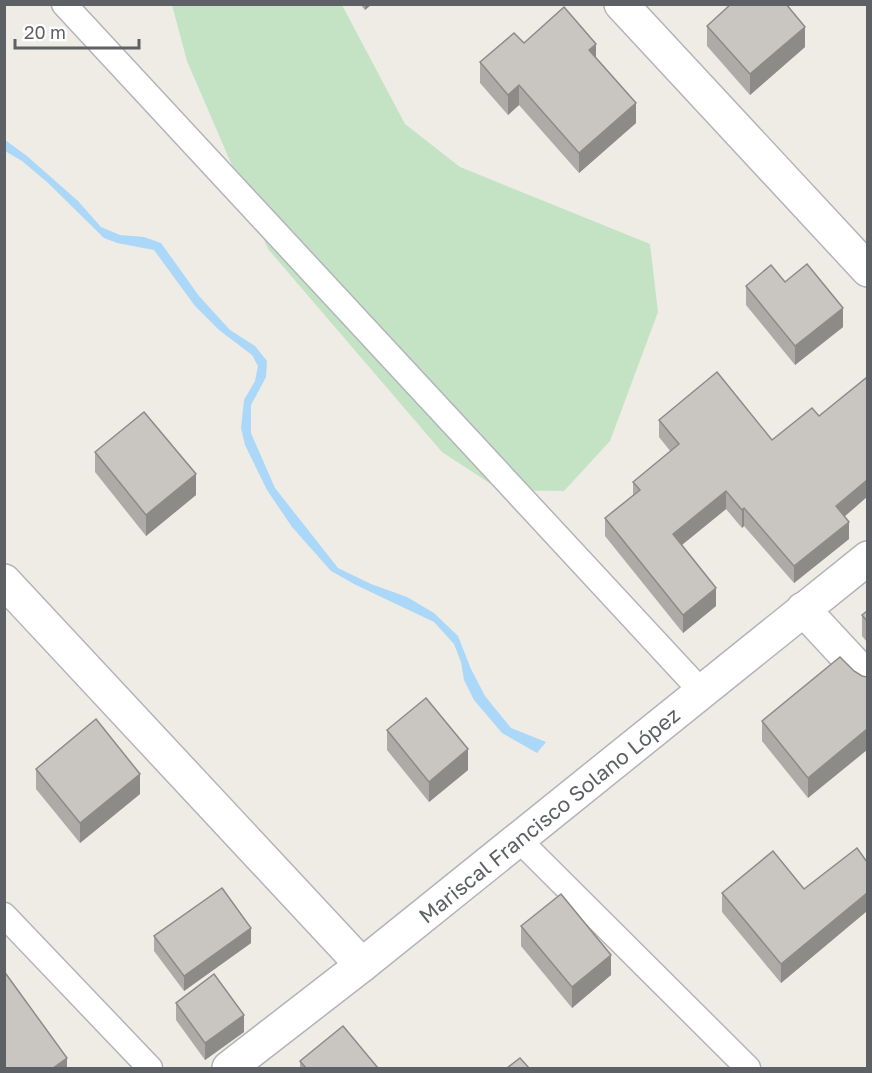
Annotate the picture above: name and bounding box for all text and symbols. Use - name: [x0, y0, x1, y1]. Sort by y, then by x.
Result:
- scale bar: [15, 12, 140, 50]
- text: 20 m: [24, 21, 66, 43]
- street label: Mariscal Francisco Solano López: [413, 702, 685, 928]

